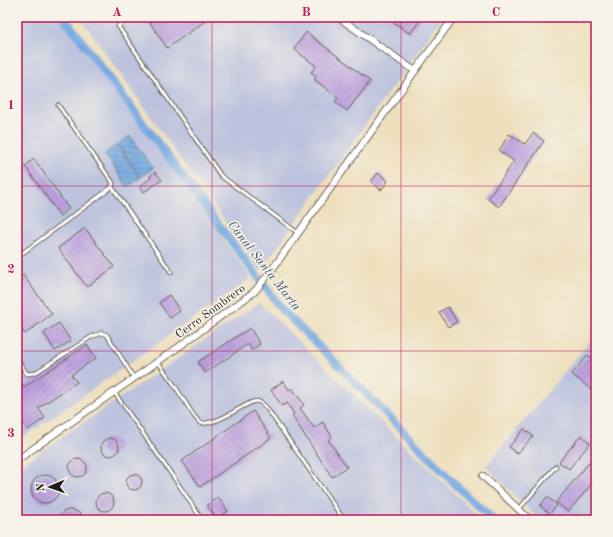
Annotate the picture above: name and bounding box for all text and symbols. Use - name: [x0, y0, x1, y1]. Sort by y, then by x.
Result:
- text: A: [112, 6, 122, 19]
- text: B: [301, 6, 311, 19]
- text: C: [492, 6, 500, 19]
- text: 1: [7, 99, 15, 112]
- water label: Canal Santa Marta: [225, 219, 303, 313]
- text: 2: [7, 263, 15, 276]
- street label: Cerro Sombrero: [173, 283, 248, 341]
- text: 3: [7, 427, 15, 440]
- north arrow: [30, 467, 70, 507]
- text: N: [36, 482, 47, 492]

